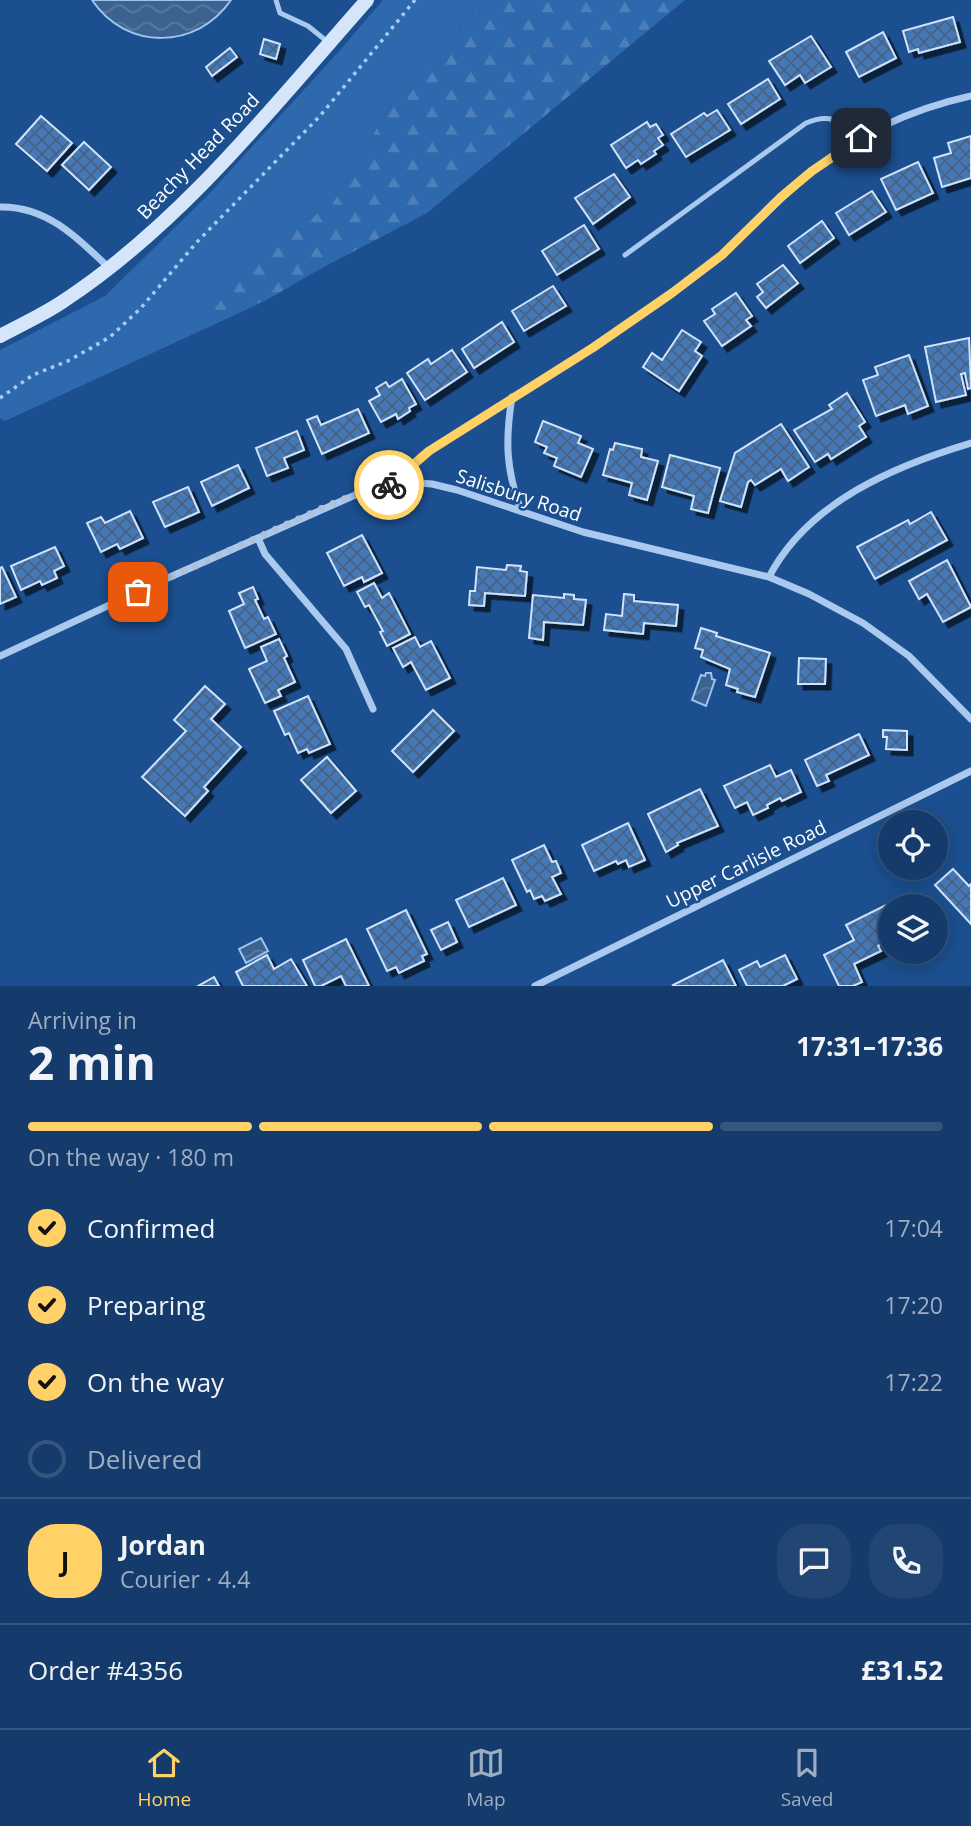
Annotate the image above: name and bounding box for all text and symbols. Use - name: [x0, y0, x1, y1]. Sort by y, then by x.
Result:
- street label: Beachy Head Road: [131, 87, 265, 225]
- pin: [831, 108, 891, 168]
- icon: home: [842, 119, 880, 157]
- courier: [354, 450, 424, 520]
- street label: Salisbury Road: [453, 462, 585, 528]
- icon: bike: [370, 466, 408, 504]
- pin: [108, 562, 168, 622]
- icon: bag: [119, 573, 157, 611]
- map controls: [878, 810, 948, 964]
- button: locate: [878, 810, 948, 880]
- street label: Upper Carlisle Road: [662, 814, 830, 914]
- button: layers: [878, 894, 948, 964]
- text: Arriving in: [28, 1004, 137, 1036]
- text: 17:31–17:36: [796, 1028, 943, 1064]
- text: 2 min: [28, 1031, 156, 1093]
- text: On the way · 180 m: [28, 1141, 234, 1173]
- icon: check: [28, 1209, 66, 1247]
- text: Confirmed: [87, 1210, 215, 1246]
- text: 17:04: [884, 1212, 943, 1244]
- icon: check: [28, 1286, 66, 1324]
- text: Preparing: [87, 1287, 205, 1323]
- text: 17:20: [884, 1289, 943, 1321]
- icon: check: [28, 1363, 66, 1401]
- text: On the way: [87, 1364, 224, 1400]
- text: 17:22: [884, 1366, 943, 1398]
- text: Delivered: [87, 1441, 202, 1477]
- button: chat: [777, 1524, 851, 1598]
- button: phone: [869, 1524, 943, 1598]
- text: Jordan: [120, 1527, 206, 1563]
- text: J: [61, 1543, 69, 1579]
- text: Courier · 4.4: [120, 1563, 250, 1595]
- text: Order #4356: [28, 1652, 183, 1688]
- text: £31.52: [861, 1652, 943, 1688]
- tab: Home: [138, 1744, 191, 1812]
- tab: Map: [466, 1744, 506, 1812]
- tab: Saved: [781, 1744, 833, 1812]

